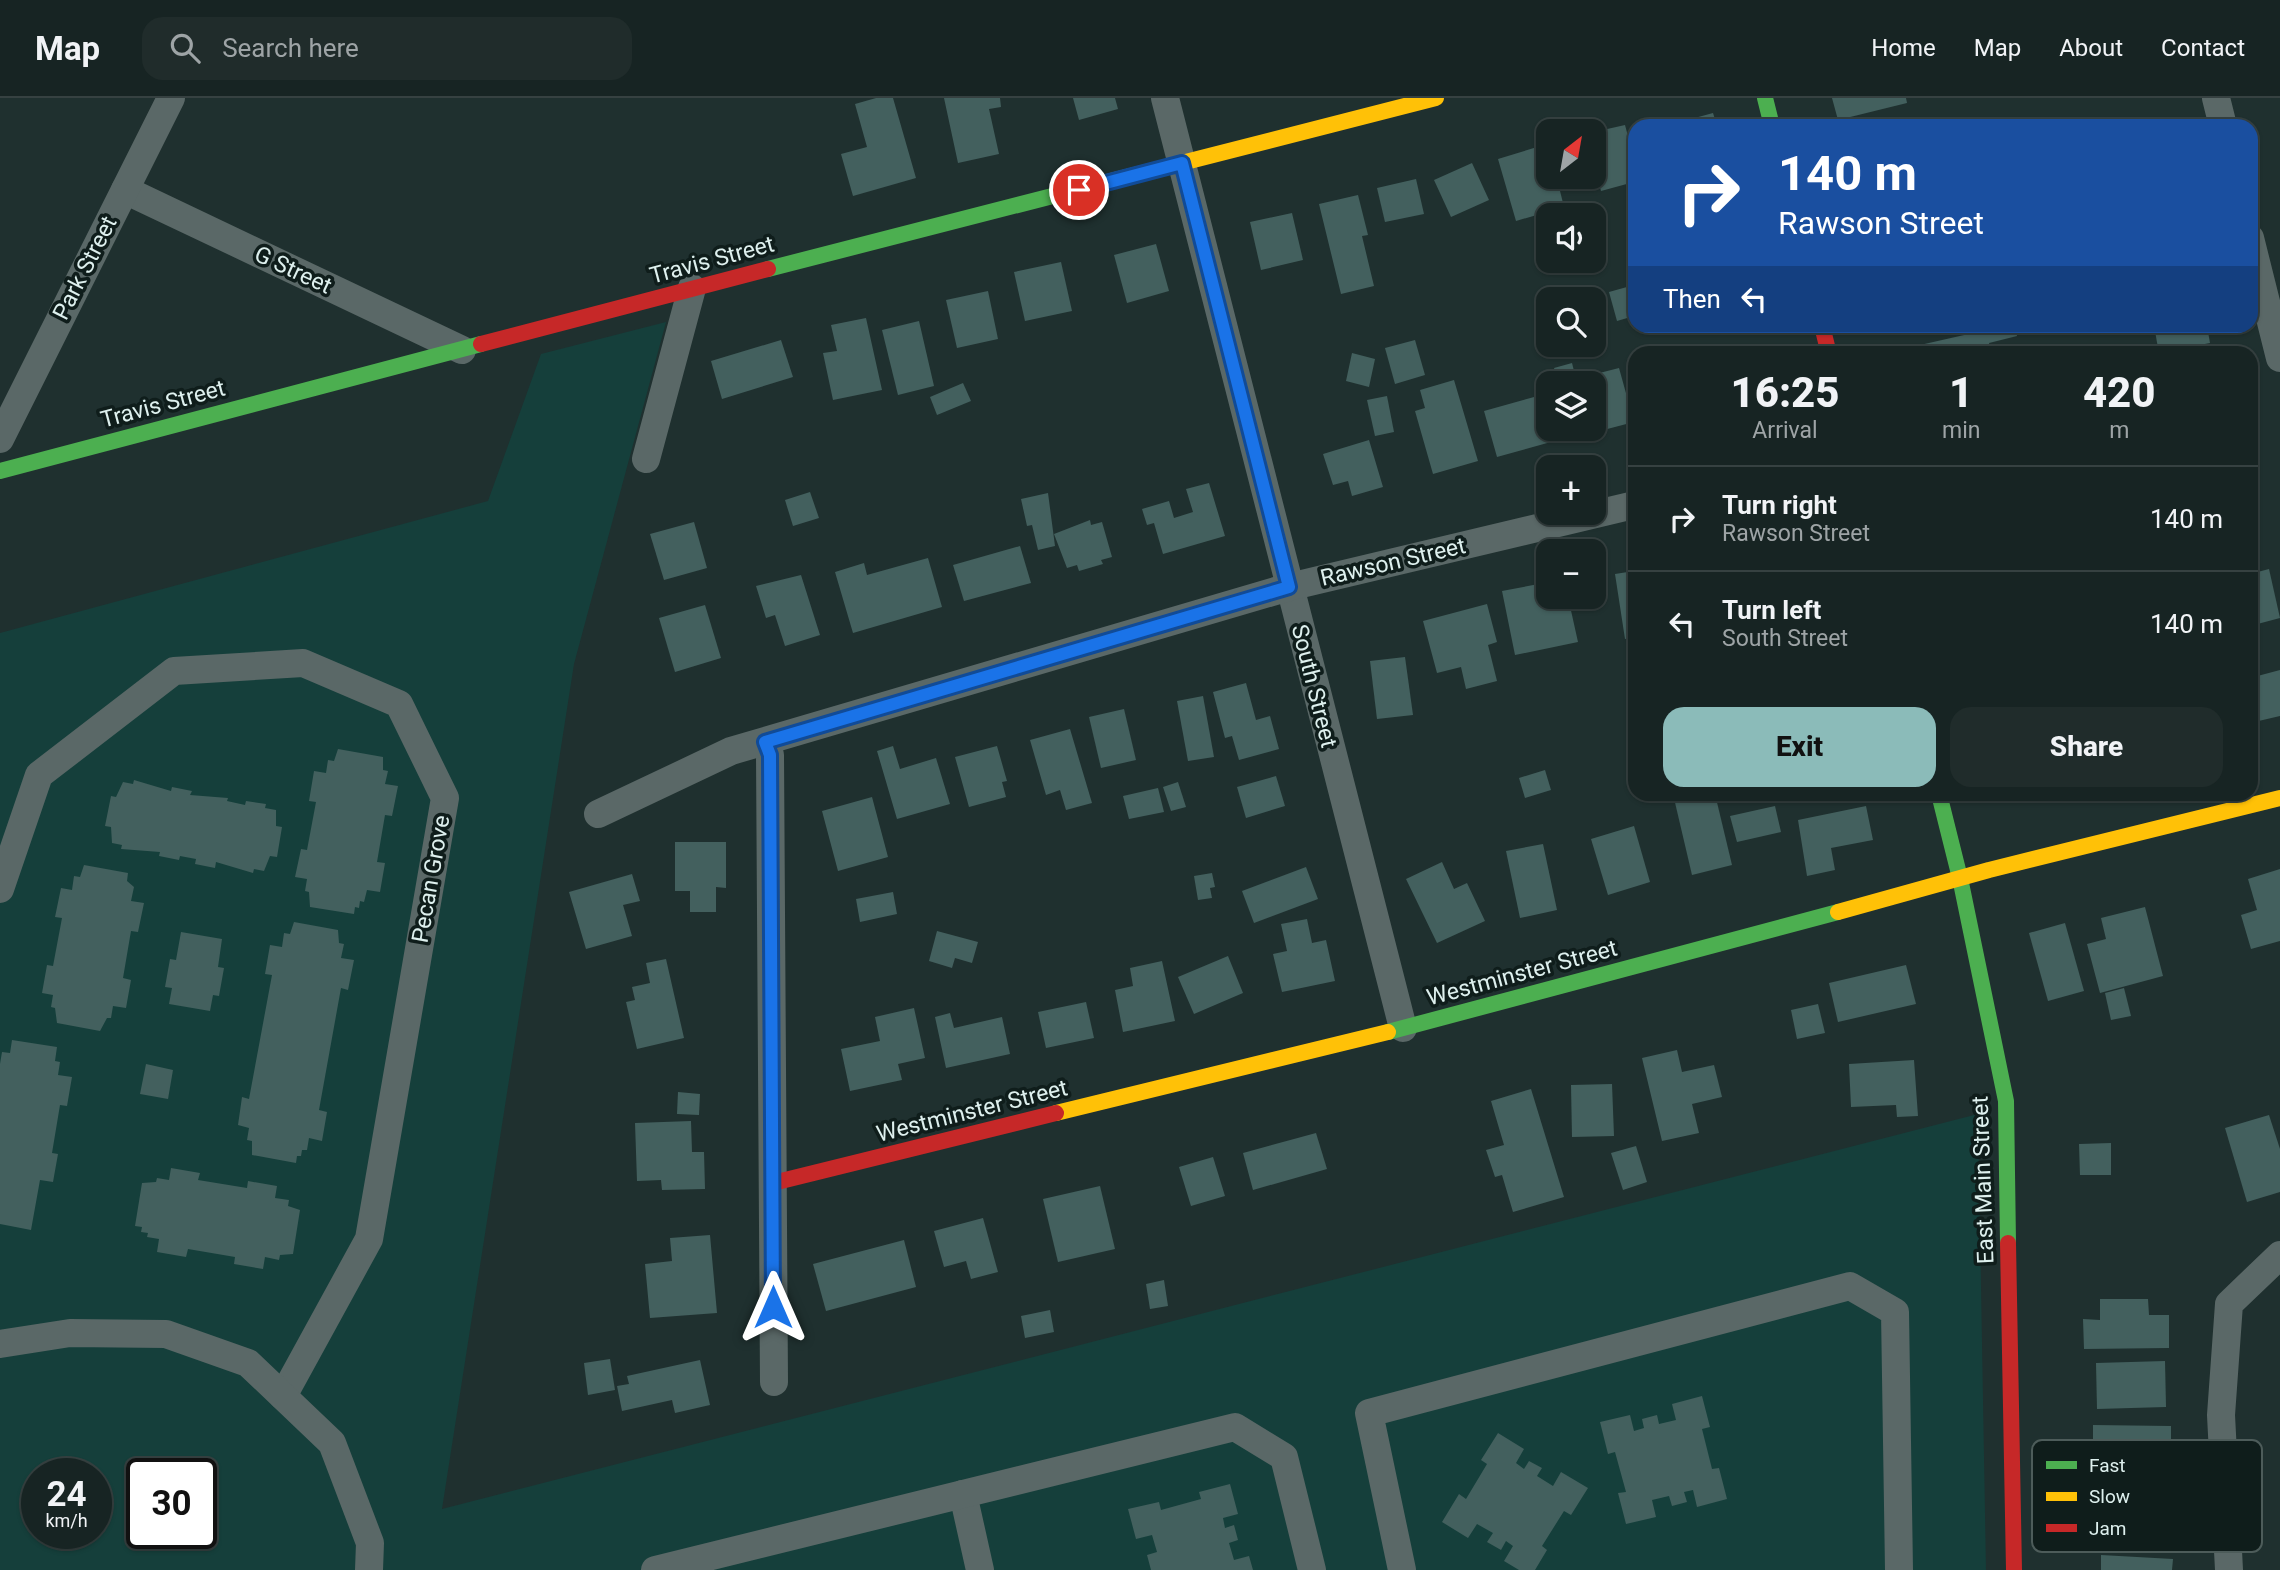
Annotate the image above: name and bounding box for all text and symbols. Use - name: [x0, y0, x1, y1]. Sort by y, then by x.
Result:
- search box: [142, 17, 632, 80]
- text: Map: [35, 29, 100, 68]
- icon: search: [166, 29, 204, 67]
- text: Search here: [222, 33, 359, 63]
- text: Home: [1871, 34, 1936, 62]
- text: Map: [1974, 34, 2021, 62]
- text: About: [2059, 34, 2123, 62]
- text: Contact: [2161, 34, 2245, 62]
- north arrow: [1536, 119, 1606, 189]
- map controls: [1536, 119, 1606, 609]
- text: 140 m: [1778, 145, 1917, 202]
- icon: right: [1663, 147, 1754, 238]
- pin: [1049, 160, 1109, 220]
- icon: arrive: [1060, 171, 1098, 209]
- button: sound: [1536, 203, 1606, 273]
- text: Rawson Street: [1778, 204, 1984, 242]
- street label: Park Street: [47, 212, 123, 324]
- street label: Travis Street: [647, 230, 777, 290]
- street label: G Street: [250, 240, 336, 300]
- icon: left: [1735, 280, 1773, 318]
- text: Then: [1663, 284, 1721, 314]
- button: search: [1536, 287, 1606, 357]
- text: 16:25: [1730, 368, 1840, 417]
- text: 1: [1949, 368, 1973, 417]
- text: 420: [2083, 368, 2156, 417]
- button: layers: [1536, 371, 1606, 441]
- street label: Travis Street: [98, 374, 228, 434]
- text: Arrival: [1752, 417, 1818, 444]
- text: min: [1942, 417, 1980, 444]
- text: m: [2109, 417, 2129, 444]
- button: +: [1536, 455, 1606, 525]
- text: Turn right: [1722, 490, 1837, 520]
- icon: right: [1663, 500, 1701, 538]
- text: 140 m: [2150, 504, 2223, 534]
- text: Rawson Street: [1722, 520, 1870, 547]
- street label: Rawson Street: [1318, 532, 1468, 592]
- button: −: [1536, 539, 1606, 609]
- text: Turn left: [1722, 595, 1821, 625]
- icon: left: [1663, 605, 1701, 643]
- text: 140 m: [2150, 609, 2223, 639]
- street label: South Street: [1286, 622, 1342, 750]
- text: South Street: [1722, 625, 1848, 652]
- button: Exit: [1663, 707, 1936, 787]
- button: Share: [1950, 707, 2223, 787]
- street label: Pecan Grove: [407, 813, 455, 945]
- street label: Westminster Street: [1424, 935, 1620, 1011]
- street label: Westminster Street: [874, 1074, 1070, 1148]
- street label: East Main Street: [1967, 1096, 1999, 1264]
- position arrow: [736, 1270, 810, 1344]
- legend: [2032, 1440, 2262, 1552]
- text: Fast: [2089, 1454, 2126, 1477]
- speed limit sign: 30: [126, 1458, 217, 1549]
- text: 24: [46, 1474, 87, 1515]
- text: Slow: [2089, 1485, 2130, 1508]
- text: km/h: [45, 1510, 88, 1531]
- text: Jam: [2089, 1517, 2126, 1540]

